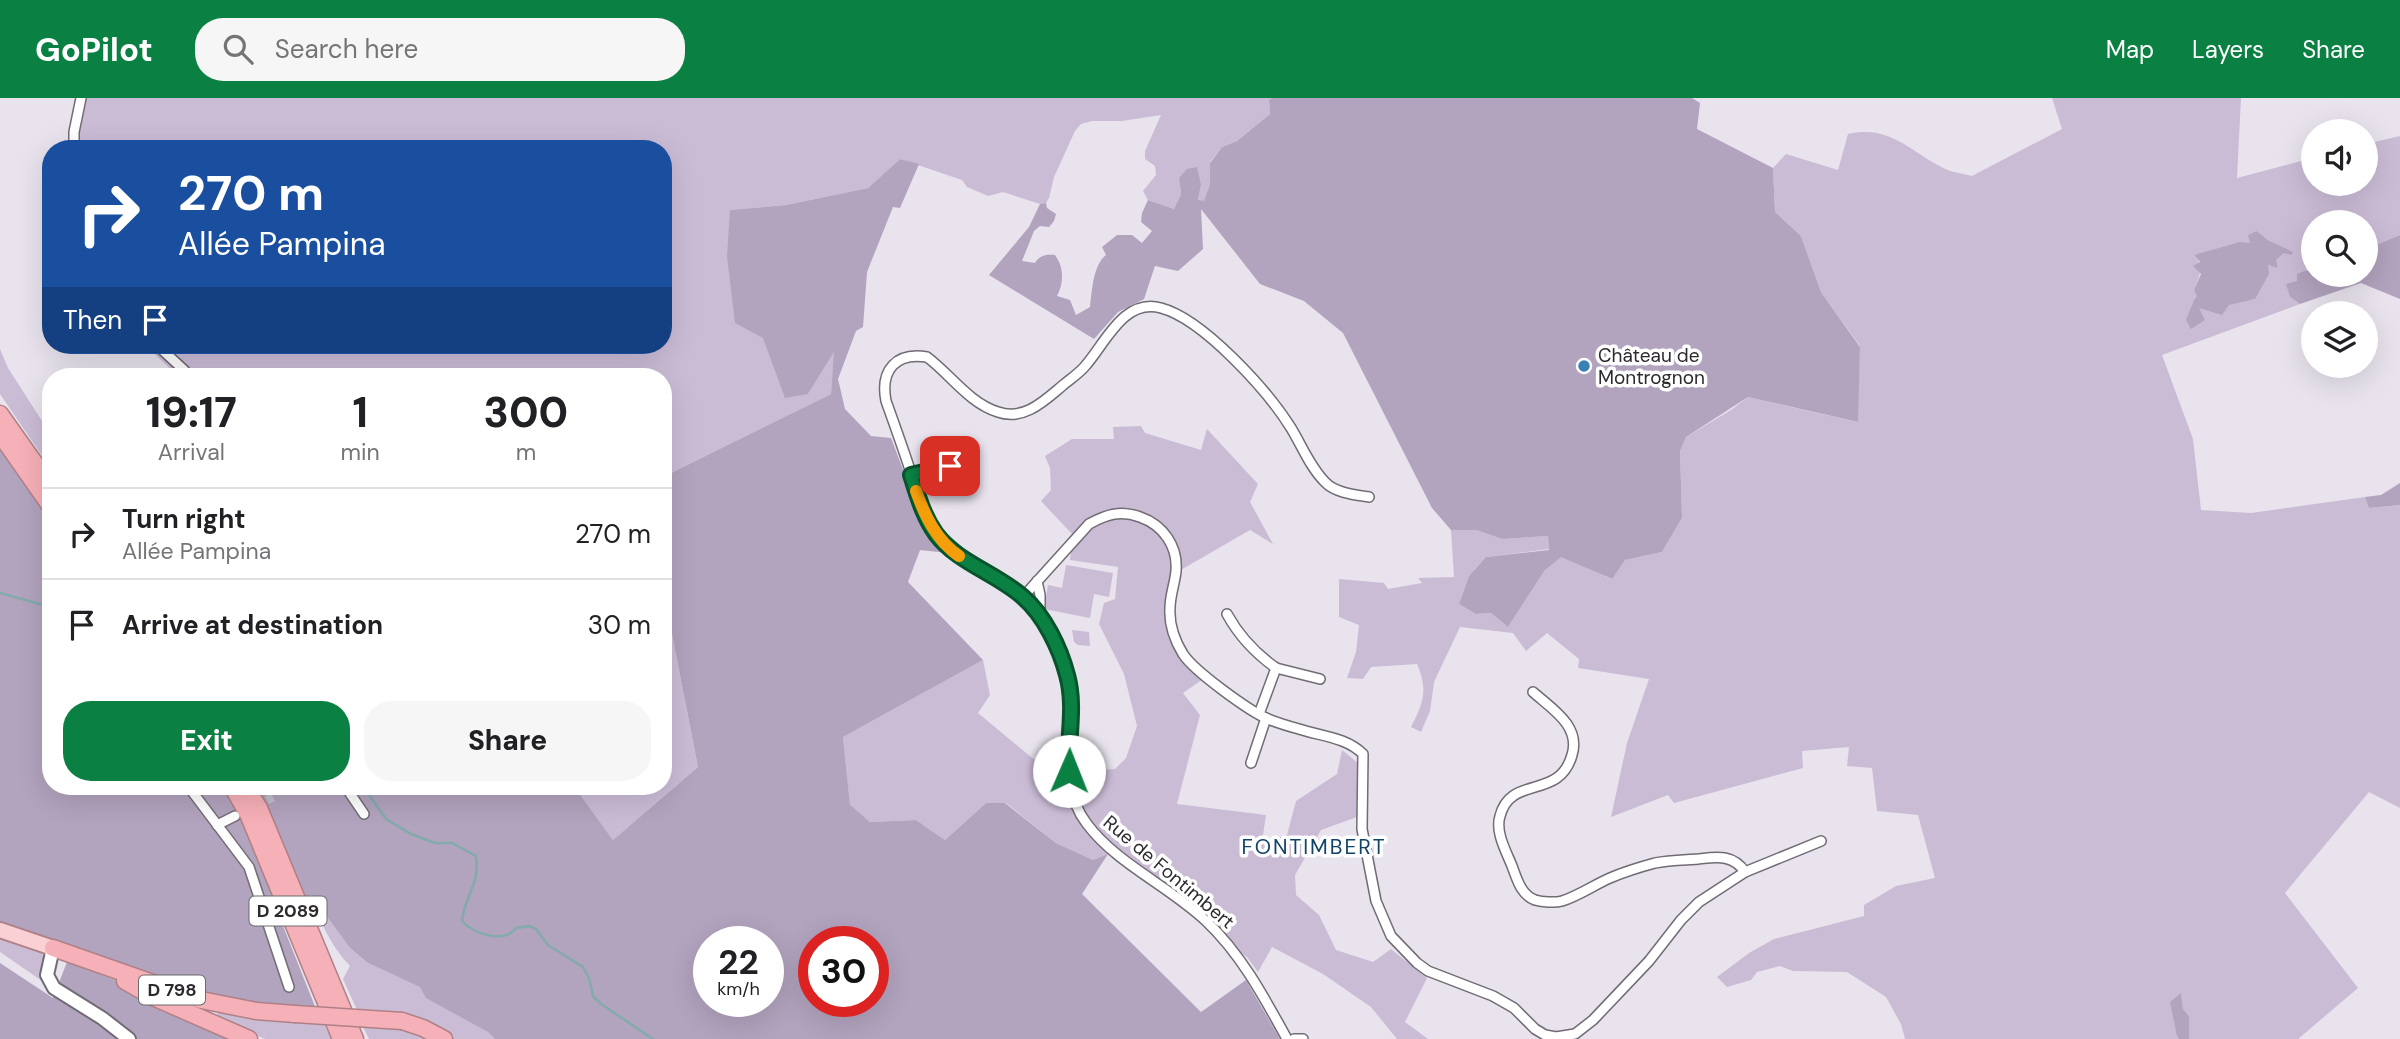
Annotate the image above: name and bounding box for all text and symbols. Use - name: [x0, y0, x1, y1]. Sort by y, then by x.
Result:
- search box: [195, 18, 685, 81]
- text: GoPilot: [35, 28, 153, 71]
- icon: search: [219, 30, 257, 68]
- text: Search here: [275, 32, 418, 66]
- text: Map: [2106, 34, 2154, 65]
- text: Layers: [2192, 34, 2264, 65]
- text: Share: [2302, 34, 2365, 65]
- map controls: [2301, 119, 2378, 378]
- button: sound: [2301, 119, 2378, 196]
- text: 270 m: [178, 161, 324, 225]
- icon: right: [63, 168, 154, 259]
- button: search: [2301, 210, 2378, 287]
- text: Allée Pampina: [178, 223, 386, 265]
- icon: arrive: [136, 301, 174, 339]
- button: layers: [2301, 301, 2378, 378]
- text: Then: [63, 303, 122, 337]
- place label: Château de Montrognon: [1598, 343, 1705, 390]
- marker: Château de Montrognon: [1576, 358, 1592, 374]
- text: 19:17: [146, 385, 237, 440]
- text: 1: [352, 385, 368, 440]
- text: 300: [484, 385, 568, 440]
- pin: [920, 436, 980, 496]
- text: Arrival: [158, 437, 225, 467]
- text: min: [341, 437, 380, 467]
- text: m: [516, 437, 536, 467]
- icon: arrive: [931, 447, 969, 485]
- text: Turn right: [122, 502, 246, 536]
- icon: right: [63, 515, 101, 553]
- text: 270 m: [575, 517, 651, 551]
- text: Allée Pampina: [122, 536, 271, 566]
- icon: arrive: [63, 606, 101, 644]
- text: Arrive at destination: [122, 608, 383, 642]
- text: 30 m: [588, 608, 651, 642]
- button: Exit: [63, 701, 350, 781]
- button: Share: [364, 701, 651, 781]
- position arrow: [1032, 734, 1106, 808]
- street label: Rue de Fontimbert: [1098, 810, 1240, 934]
- district label: FONTIMBERT: [1241, 833, 1387, 861]
- road number: D 2089: [250, 896, 326, 926]
- speed limit sign: 30: [798, 926, 889, 1017]
- text: 22: [718, 939, 759, 985]
- road number: D 798: [139, 976, 205, 1004]
- text: km/h: [717, 977, 760, 1001]

